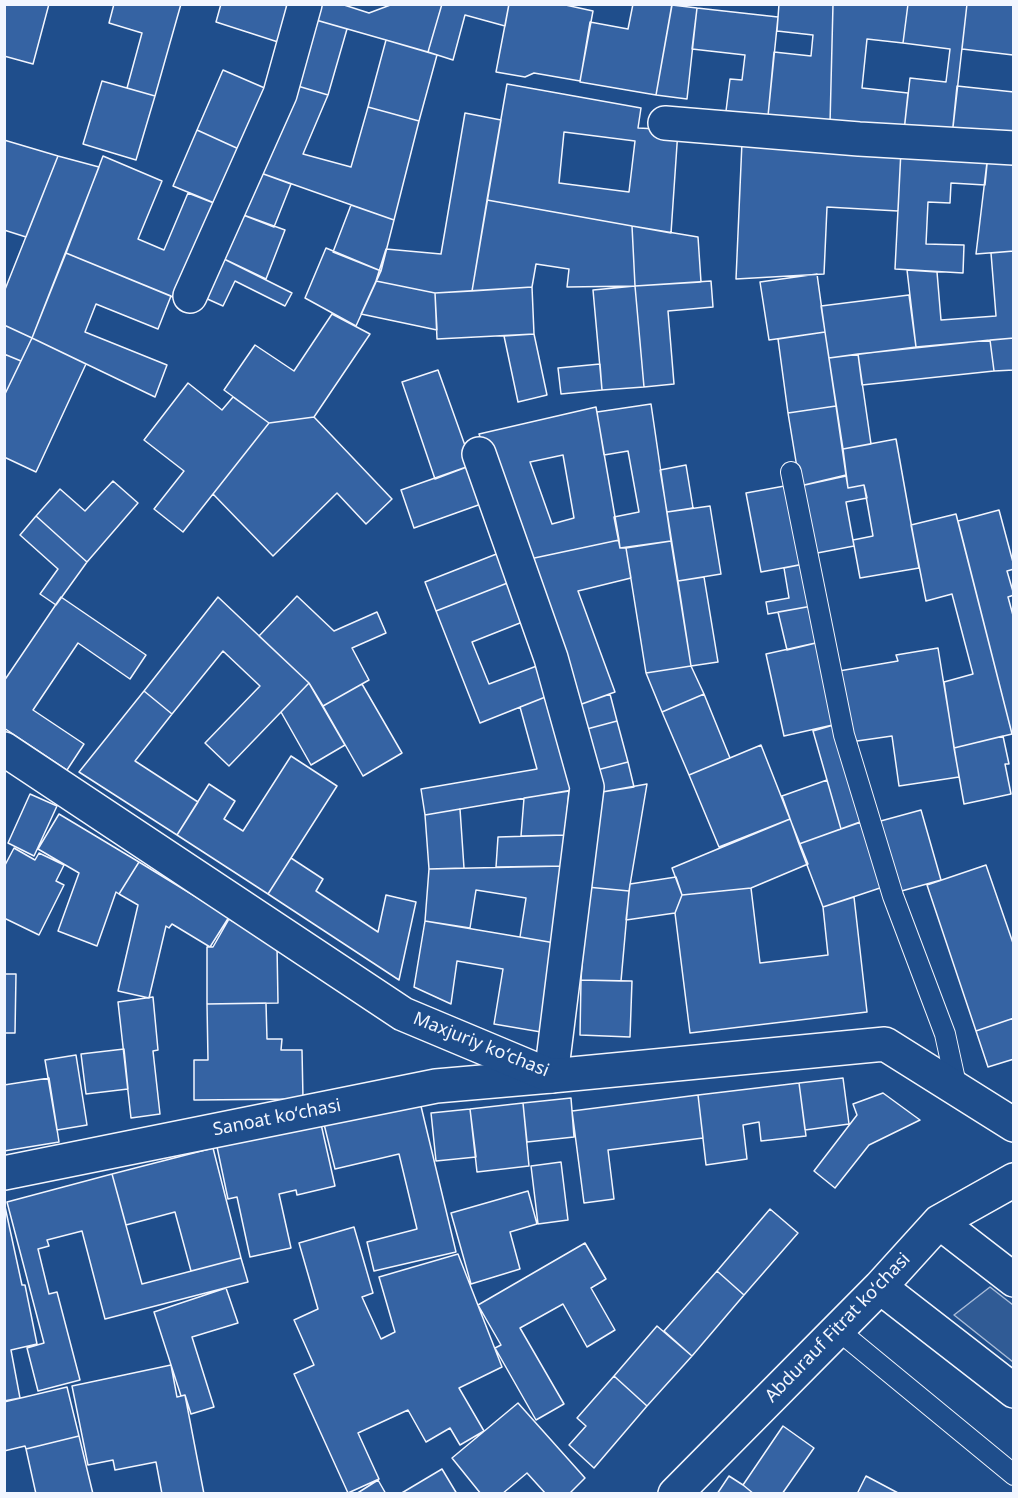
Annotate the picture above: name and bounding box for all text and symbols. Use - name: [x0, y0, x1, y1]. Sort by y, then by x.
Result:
- street label: Maxjuriy koʻchasi: [410, 1008, 552, 1082]
- street label: Sanoat koʻchasi: [211, 1095, 343, 1141]
- street label: Abdurauf Fitrat koʻchasi: [761, 1249, 915, 1407]

